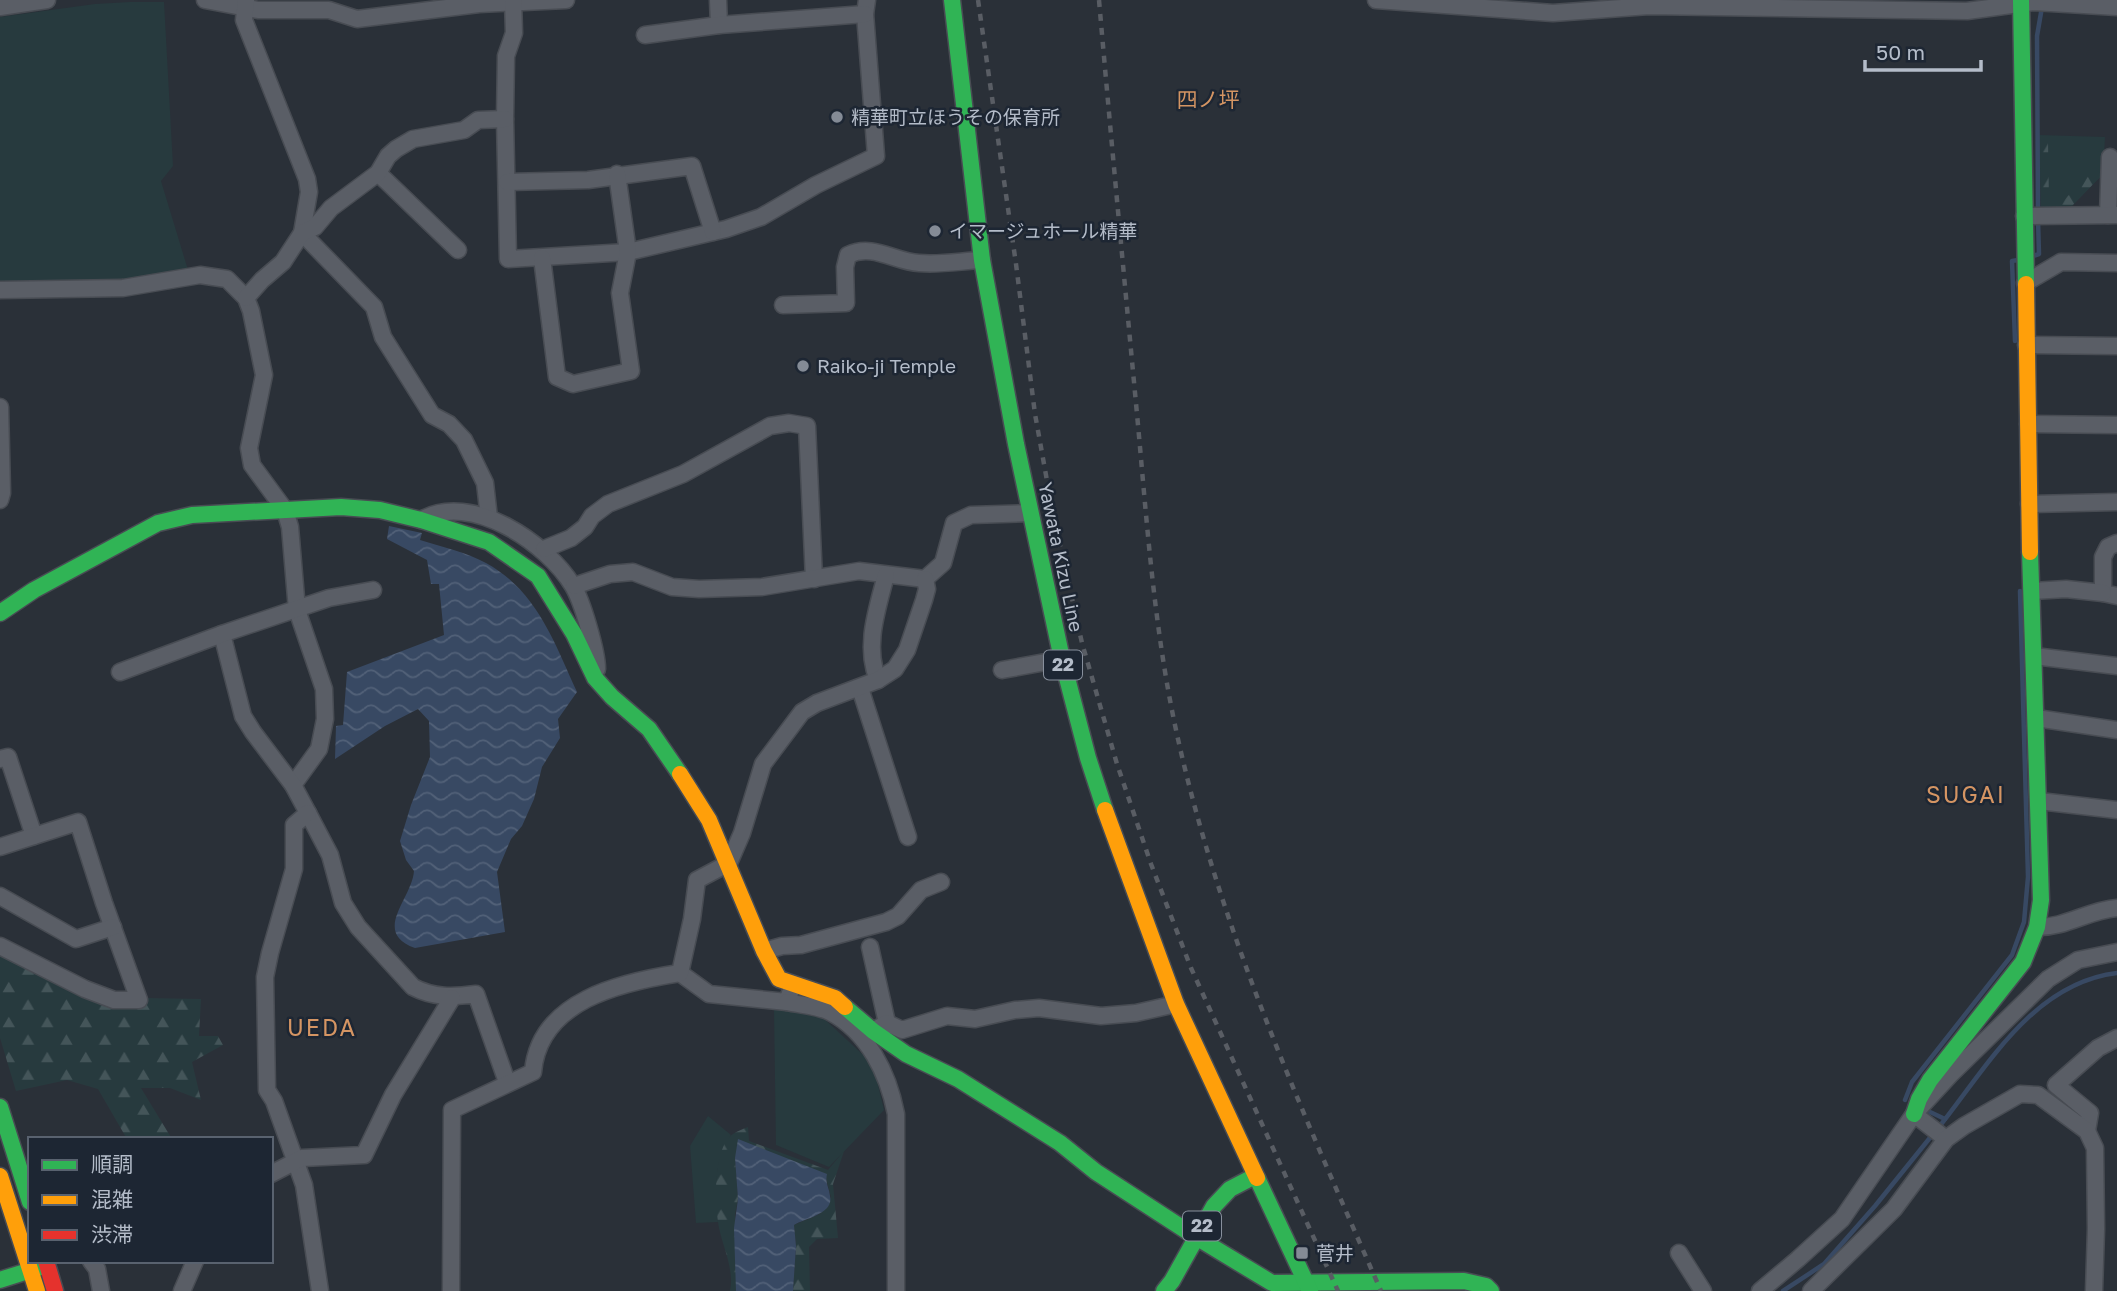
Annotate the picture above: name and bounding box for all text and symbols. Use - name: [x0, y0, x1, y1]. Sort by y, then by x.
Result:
- scale bar: [1865, 28, 1980, 72]
- text: 50 m: [1876, 39, 1925, 65]
- district label: 四ノ坪: [1177, 86, 1240, 112]
- place label: 精華町立ほうその保育所: [851, 105, 1060, 128]
- marker: 精華町立ほうその保育所: [829, 109, 845, 125]
- place label: イマージュホール精華: [949, 219, 1137, 242]
- marker: イマージュホール精華: [927, 223, 943, 239]
- place label: Raiko-ji Temple: [817, 354, 956, 377]
- marker: Raiko-ji Temple: [795, 358, 811, 374]
- street label: Yawata Kizu Line: [1034, 480, 1089, 634]
- road number: 22: [1044, 650, 1082, 680]
- district label: SUGAI: [1926, 780, 2006, 808]
- district label: UEDA: [287, 1013, 357, 1041]
- legend: [28, 1137, 273, 1263]
- text: 順調: [91, 1151, 133, 1177]
- text: 混雑: [91, 1186, 133, 1212]
- road number: 22: [1183, 1212, 1221, 1240]
- text: 渋滞: [91, 1221, 133, 1247]
- place label: 菅井: [1316, 1241, 1354, 1264]
- marker: 菅井: [1294, 1245, 1310, 1261]

